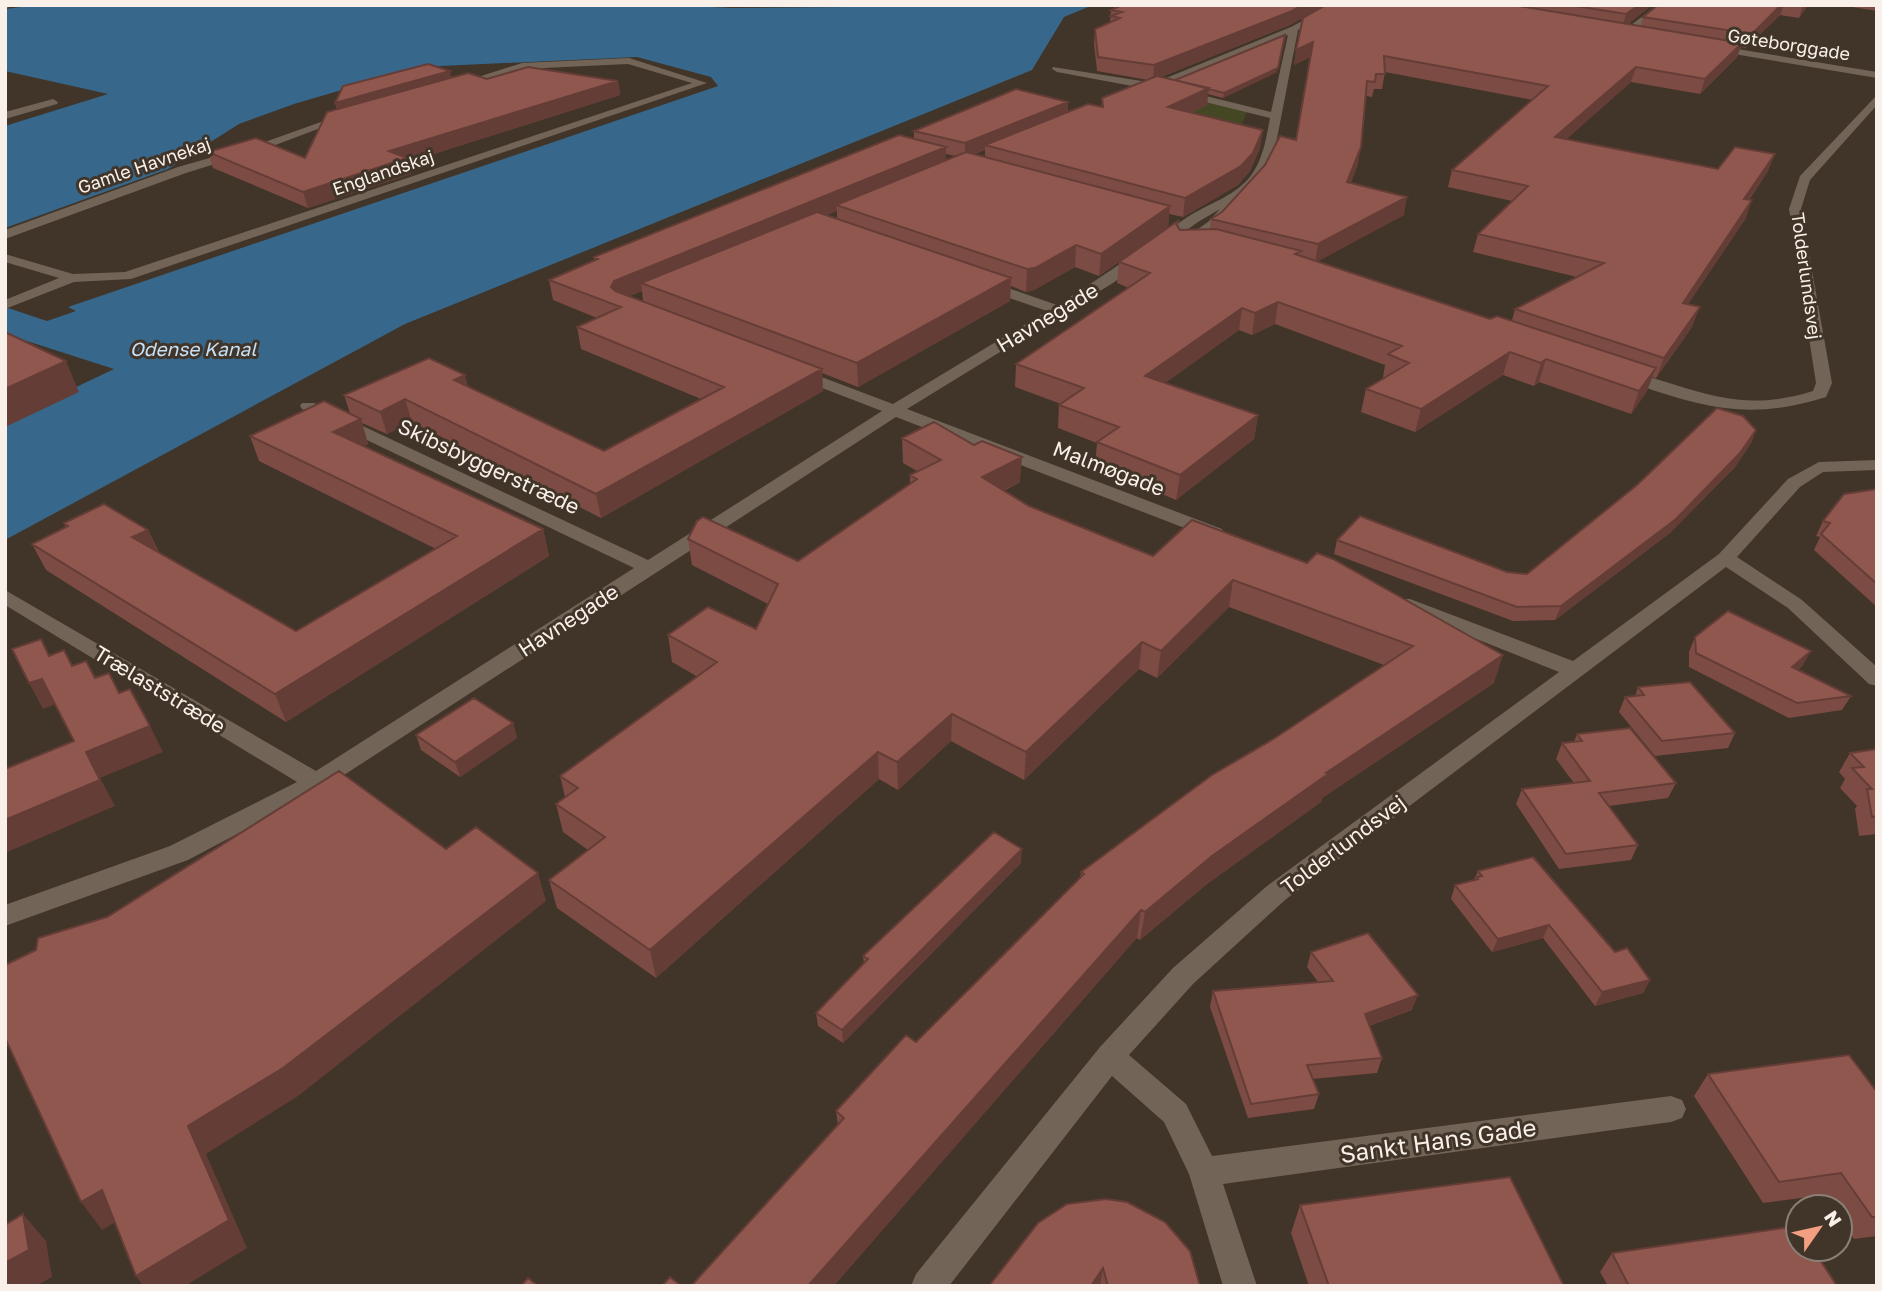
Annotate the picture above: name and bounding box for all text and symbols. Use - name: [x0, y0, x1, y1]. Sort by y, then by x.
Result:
- street label: Gøteborggade: [1726, 23, 1852, 65]
- street label: Gamle Havnekaj: [75, 132, 213, 198]
- street label: Englandskaj: [329, 144, 437, 200]
- street label: Tolderlundsvej: [1787, 211, 1827, 341]
- street label: Havnegade: [991, 276, 1103, 358]
- water label: Odense Kanal: [130, 337, 257, 360]
- street label: Skibsbyggerstræde: [394, 413, 584, 519]
- street label: Malmøgade: [1049, 435, 1169, 501]
- street label: Havnegade: [513, 578, 623, 662]
- street label: Trælaststræde: [89, 639, 231, 739]
- street label: Tolderlundsvej: [1276, 789, 1410, 899]
- street label: Sankt Hans Gade: [1338, 1112, 1538, 1168]
- north arrow: [1784, 1193, 1854, 1263]
- text: N: [1820, 1206, 1847, 1231]

